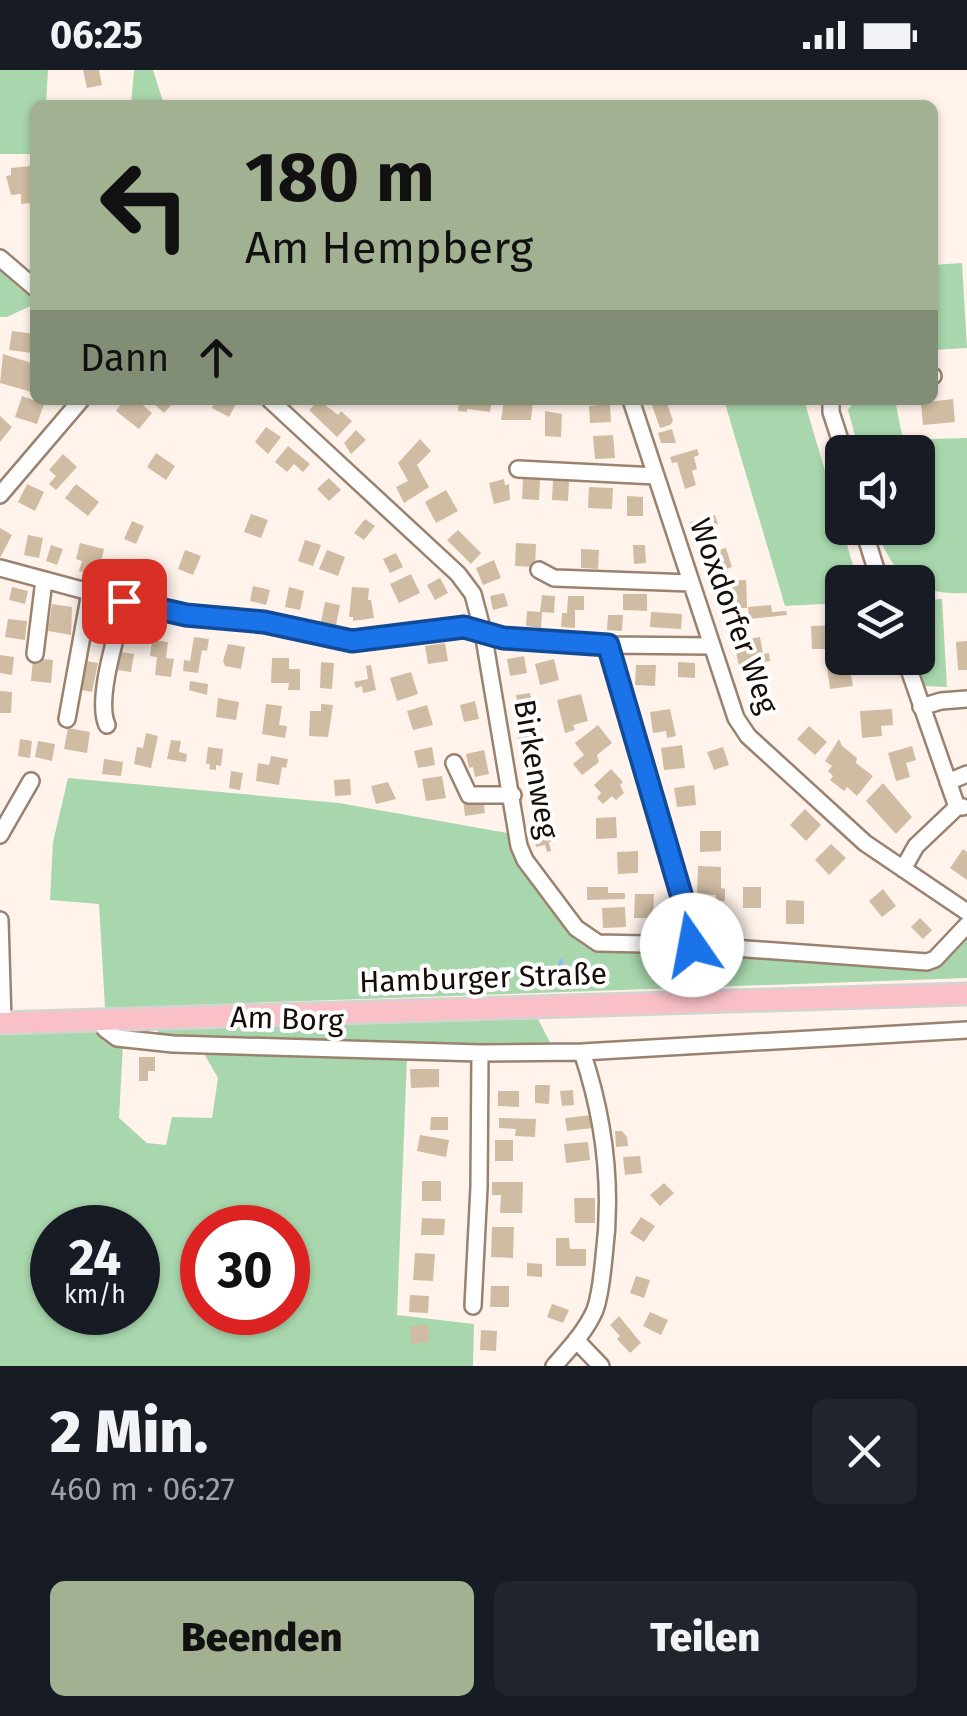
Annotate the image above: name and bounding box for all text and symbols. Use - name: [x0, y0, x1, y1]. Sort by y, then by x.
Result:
- text: 06:25: [50, 12, 143, 58]
- text: 180 m: [245, 136, 435, 220]
- icon: left: [80, 140, 210, 270]
- text: Am Hempberg: [245, 221, 533, 275]
- icon: ahead: [189, 330, 244, 385]
- text: Dann: [80, 335, 169, 381]
- map controls: [825, 435, 935, 675]
- button: sound: [825, 435, 935, 545]
- street label: Woxdorfer Weg: [682, 513, 786, 719]
- pin: [82, 559, 167, 644]
- button: layers: [825, 565, 935, 675]
- icon: arrive: [97, 574, 152, 629]
- street label: Birkenweg: [506, 697, 566, 842]
- position arrow: [640, 893, 744, 997]
- street label: Hamburger Straße: [358, 956, 608, 1000]
- street label: Am Borg: [230, 999, 345, 1039]
- speed limit sign: 30: [180, 1205, 310, 1335]
- text: 24: [69, 1228, 121, 1288]
- text: km/h: [64, 1280, 126, 1310]
- text: 2 Min.: [50, 1396, 208, 1468]
- button: close: [812, 1399, 917, 1504]
- text: 460 m · 06:27: [50, 1470, 235, 1508]
- button: Beenden: [50, 1581, 474, 1696]
- button: Teilen: [494, 1581, 917, 1696]

